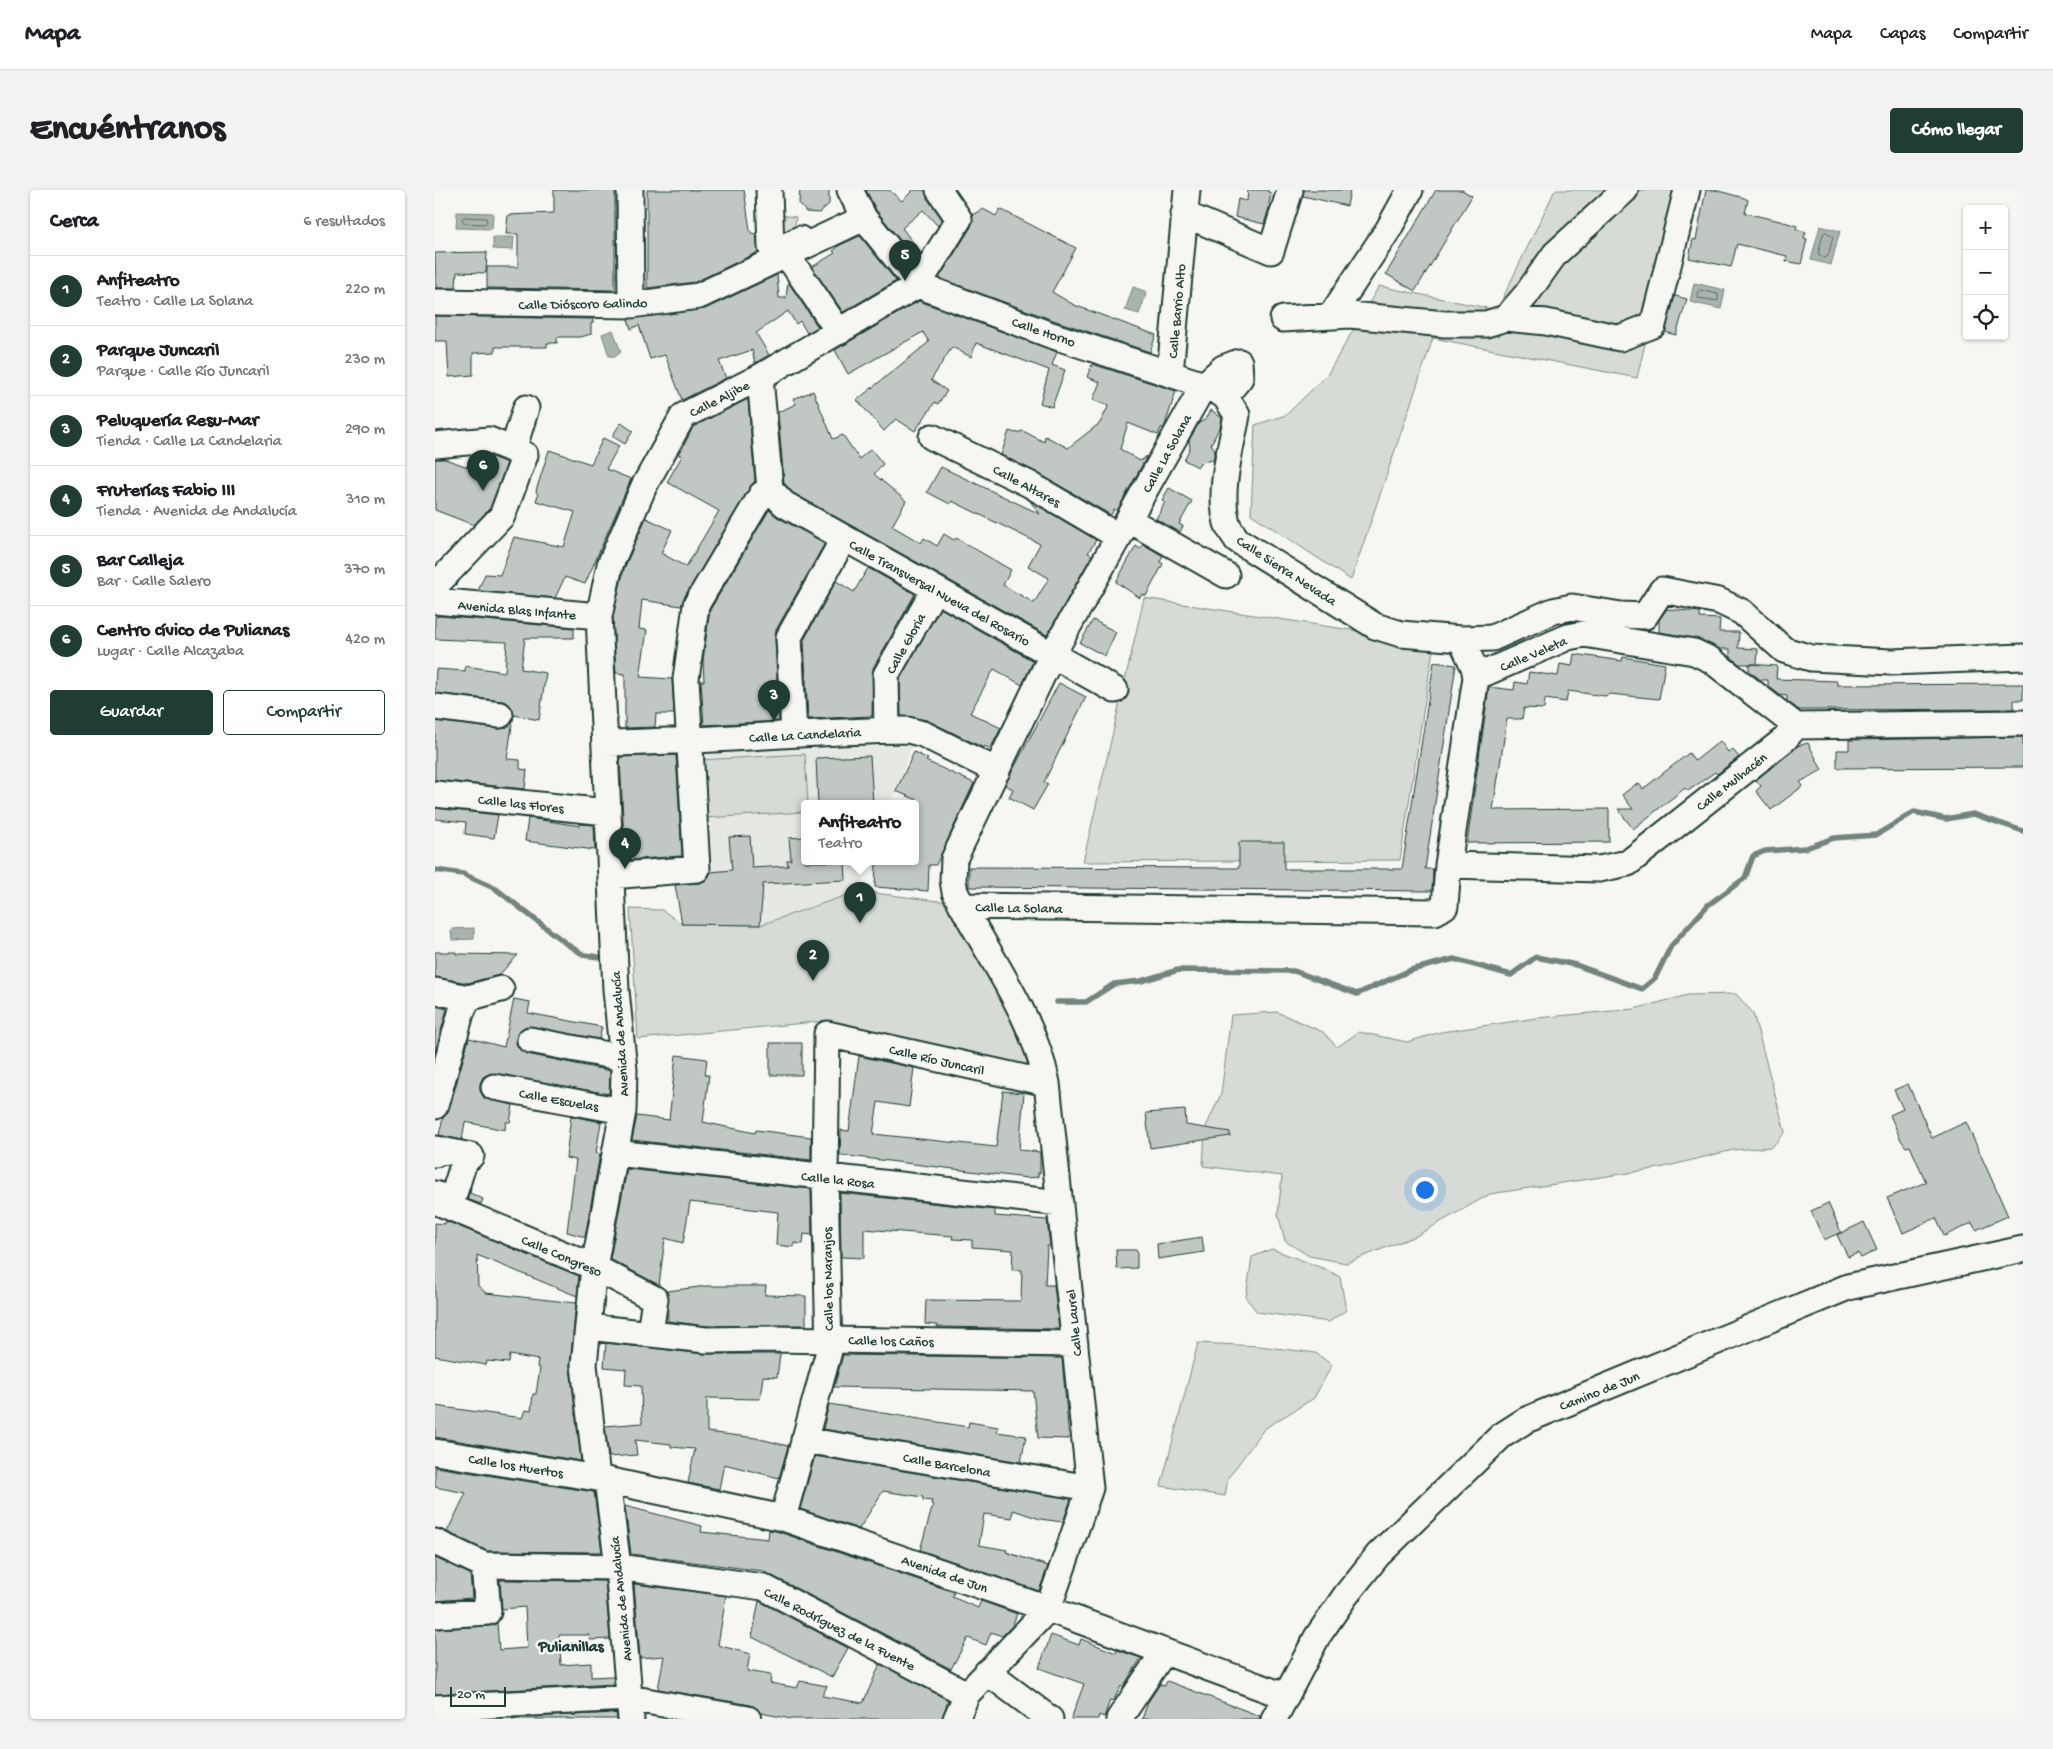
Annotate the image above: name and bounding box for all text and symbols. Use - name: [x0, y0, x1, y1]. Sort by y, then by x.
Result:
- text: Mapa: [25, 20, 80, 49]
- text: Mapa: [1811, 24, 1852, 45]
- text: Capas: [1880, 24, 1925, 45]
- text: Compartir: [1953, 24, 2028, 45]
- button: Cómo llegar: [1890, 108, 2023, 153]
- text: Encuéntranos: [30, 110, 225, 151]
- map controls: [1963, 205, 2008, 340]
- button: +: [1963, 205, 2008, 250]
- text: Cerca: [50, 210, 98, 235]
- text: 6 resultados: [303, 213, 385, 232]
- pin: 5: [889, 240, 921, 281]
- button: −: [1963, 250, 2008, 295]
- street label: Calle Barrio Alto: [1166, 263, 1191, 359]
- text: Anfiteatro: [97, 270, 180, 293]
- text: 1: [63, 281, 69, 300]
- text: 220 m: [345, 281, 385, 300]
- text: Teatro · Calle La Solana: [97, 293, 253, 312]
- button: locate: [1963, 295, 2008, 340]
- street label: Calle Dióscoro Galindo: [518, 296, 648, 315]
- street label: Calle Horno: [1009, 315, 1077, 352]
- text: Parque Juncaril: [97, 340, 219, 363]
- text: 2: [62, 351, 70, 370]
- text: 230 m: [345, 351, 385, 370]
- text: Parque · Calle Río Juncaril: [97, 363, 269, 382]
- street label: Calle Aljibe: [687, 378, 754, 423]
- text: Peluquería Resu-Mar: [97, 410, 258, 433]
- street label: Calle La Solana: [1140, 411, 1197, 497]
- text: 3: [62, 421, 70, 440]
- text: 290 m: [345, 421, 385, 440]
- text: Tienda · Calle La Candelaria: [97, 433, 282, 452]
- pin: 6: [467, 450, 499, 491]
- street label: Calle Altares: [989, 462, 1063, 513]
- text: Fruterías Fabio III: [97, 480, 235, 503]
- text: 4: [62, 491, 70, 510]
- text: 310 m: [346, 491, 385, 510]
- text: Tienda · Avenida de Andalucía: [97, 503, 297, 522]
- street label: Calle Sierra Nevada: [1232, 533, 1340, 612]
- street label: Calle Transversal Nueva del Rosario: [845, 537, 1032, 651]
- text: Bar Calleja: [97, 550, 184, 573]
- text: 5: [62, 561, 70, 580]
- text: 370 m: [344, 561, 385, 580]
- text: Bar · Calle Salero: [97, 573, 211, 592]
- street label: Avenida Blas Infante: [457, 598, 577, 625]
- street label: Calle Gloria: [884, 610, 931, 678]
- text: Centro cívico de Pulianas: [97, 620, 289, 643]
- text: 6: [62, 631, 70, 650]
- text: 420 m: [345, 631, 385, 650]
- street label: Calle Veleta: [1498, 633, 1571, 677]
- text: Lugar · Calle Alcazaba: [97, 643, 244, 662]
- pin: 3: [758, 680, 790, 721]
- button: Guardar: [50, 690, 213, 735]
- button: Compartir: [223, 690, 385, 735]
- street label: Calle La Candelaria: [749, 725, 863, 748]
- street label: Calle Mulhacén: [1694, 750, 1772, 816]
- street label: Calle las Flores: [477, 793, 565, 819]
- popup: [801, 800, 919, 865]
- text: Anfiteatro: [819, 812, 901, 835]
- pin: 4: [609, 828, 641, 869]
- text: Teatro: [819, 835, 862, 854]
- pin: 1: [844, 882, 876, 923]
- street label: Calle La Solana: [975, 900, 1064, 919]
- pin: 2: [797, 940, 829, 981]
- street label: Avenida de Andalucía: [609, 969, 634, 1097]
- street label: Calle Río Juncaril: [887, 1042, 986, 1081]
- street label: Calle Escuelas: [517, 1086, 601, 1117]
- street label: Calle la Rosa: [800, 1169, 877, 1194]
- your location: [1412, 1177, 1438, 1203]
- street label: Calle los Naranjos: [820, 1226, 839, 1331]
- street label: Calle Congreso: [518, 1233, 604, 1282]
- street label: Calle Laurel: [1064, 1289, 1087, 1357]
- street label: Calle los Caños: [848, 1333, 935, 1352]
- street label: Camino de Jun: [1557, 1368, 1643, 1416]
- street label: Calle Barcelona: [901, 1450, 993, 1483]
- street label: Calle los Huertos: [467, 1452, 565, 1483]
- street label: Avenida de Andalucía: [607, 1534, 637, 1662]
- street label: Avenida de Jun: [899, 1553, 990, 1598]
- street label: Calle Rodríguez de la Fuente: [760, 1585, 918, 1676]
- district label: Pulianillas: [537, 1639, 605, 1658]
- scale bar: [450, 1684, 506, 1707]
- text: 20 m: [457, 1687, 485, 1704]

